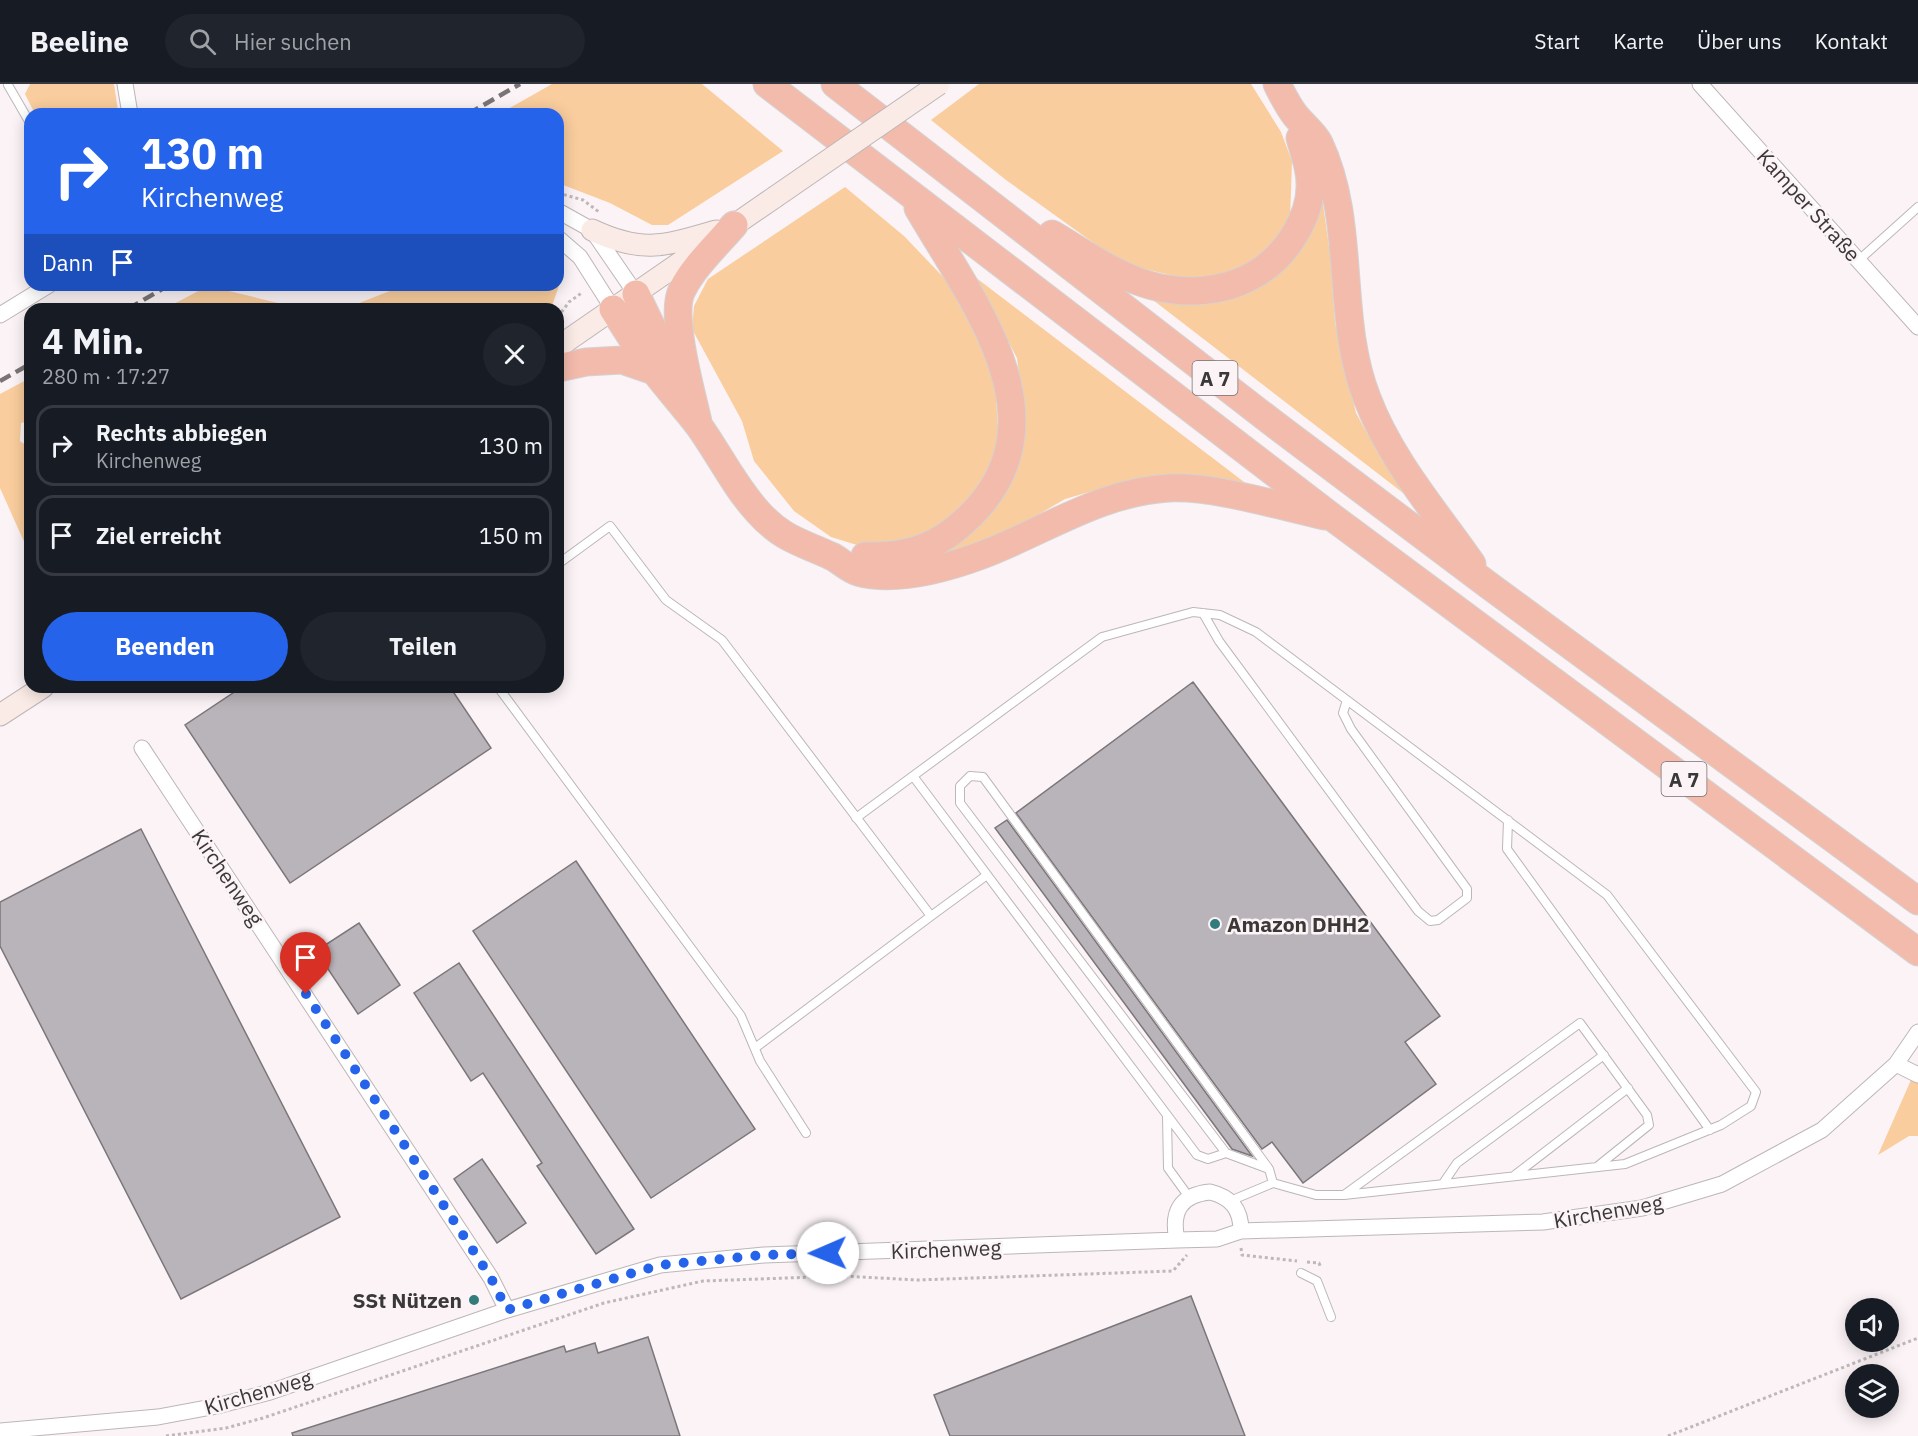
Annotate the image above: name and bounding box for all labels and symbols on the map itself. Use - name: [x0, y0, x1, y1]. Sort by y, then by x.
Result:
- street label: Kamper Straße: [1751, 143, 1867, 267]
- road number: A 7: [1192, 361, 1238, 395]
- road number: A 7: [1662, 762, 1706, 796]
- street label: Kirchenweg: [185, 823, 271, 931]
- place label: Amazon DHH2: [1227, 910, 1370, 938]
- marker: Amazon DHH2: [1208, 917, 1222, 931]
- pin: [280, 932, 331, 994]
- street label: Kirchenweg: [1551, 1188, 1665, 1234]
- position arrow: [796, 1221, 860, 1285]
- street label: Kirchenweg: [890, 1233, 1002, 1265]
- place label: SSt Nützen: [352, 1286, 462, 1314]
- marker: SSt Nützen: [467, 1293, 481, 1307]
- street label: Kirchenweg: [201, 1363, 315, 1421]

